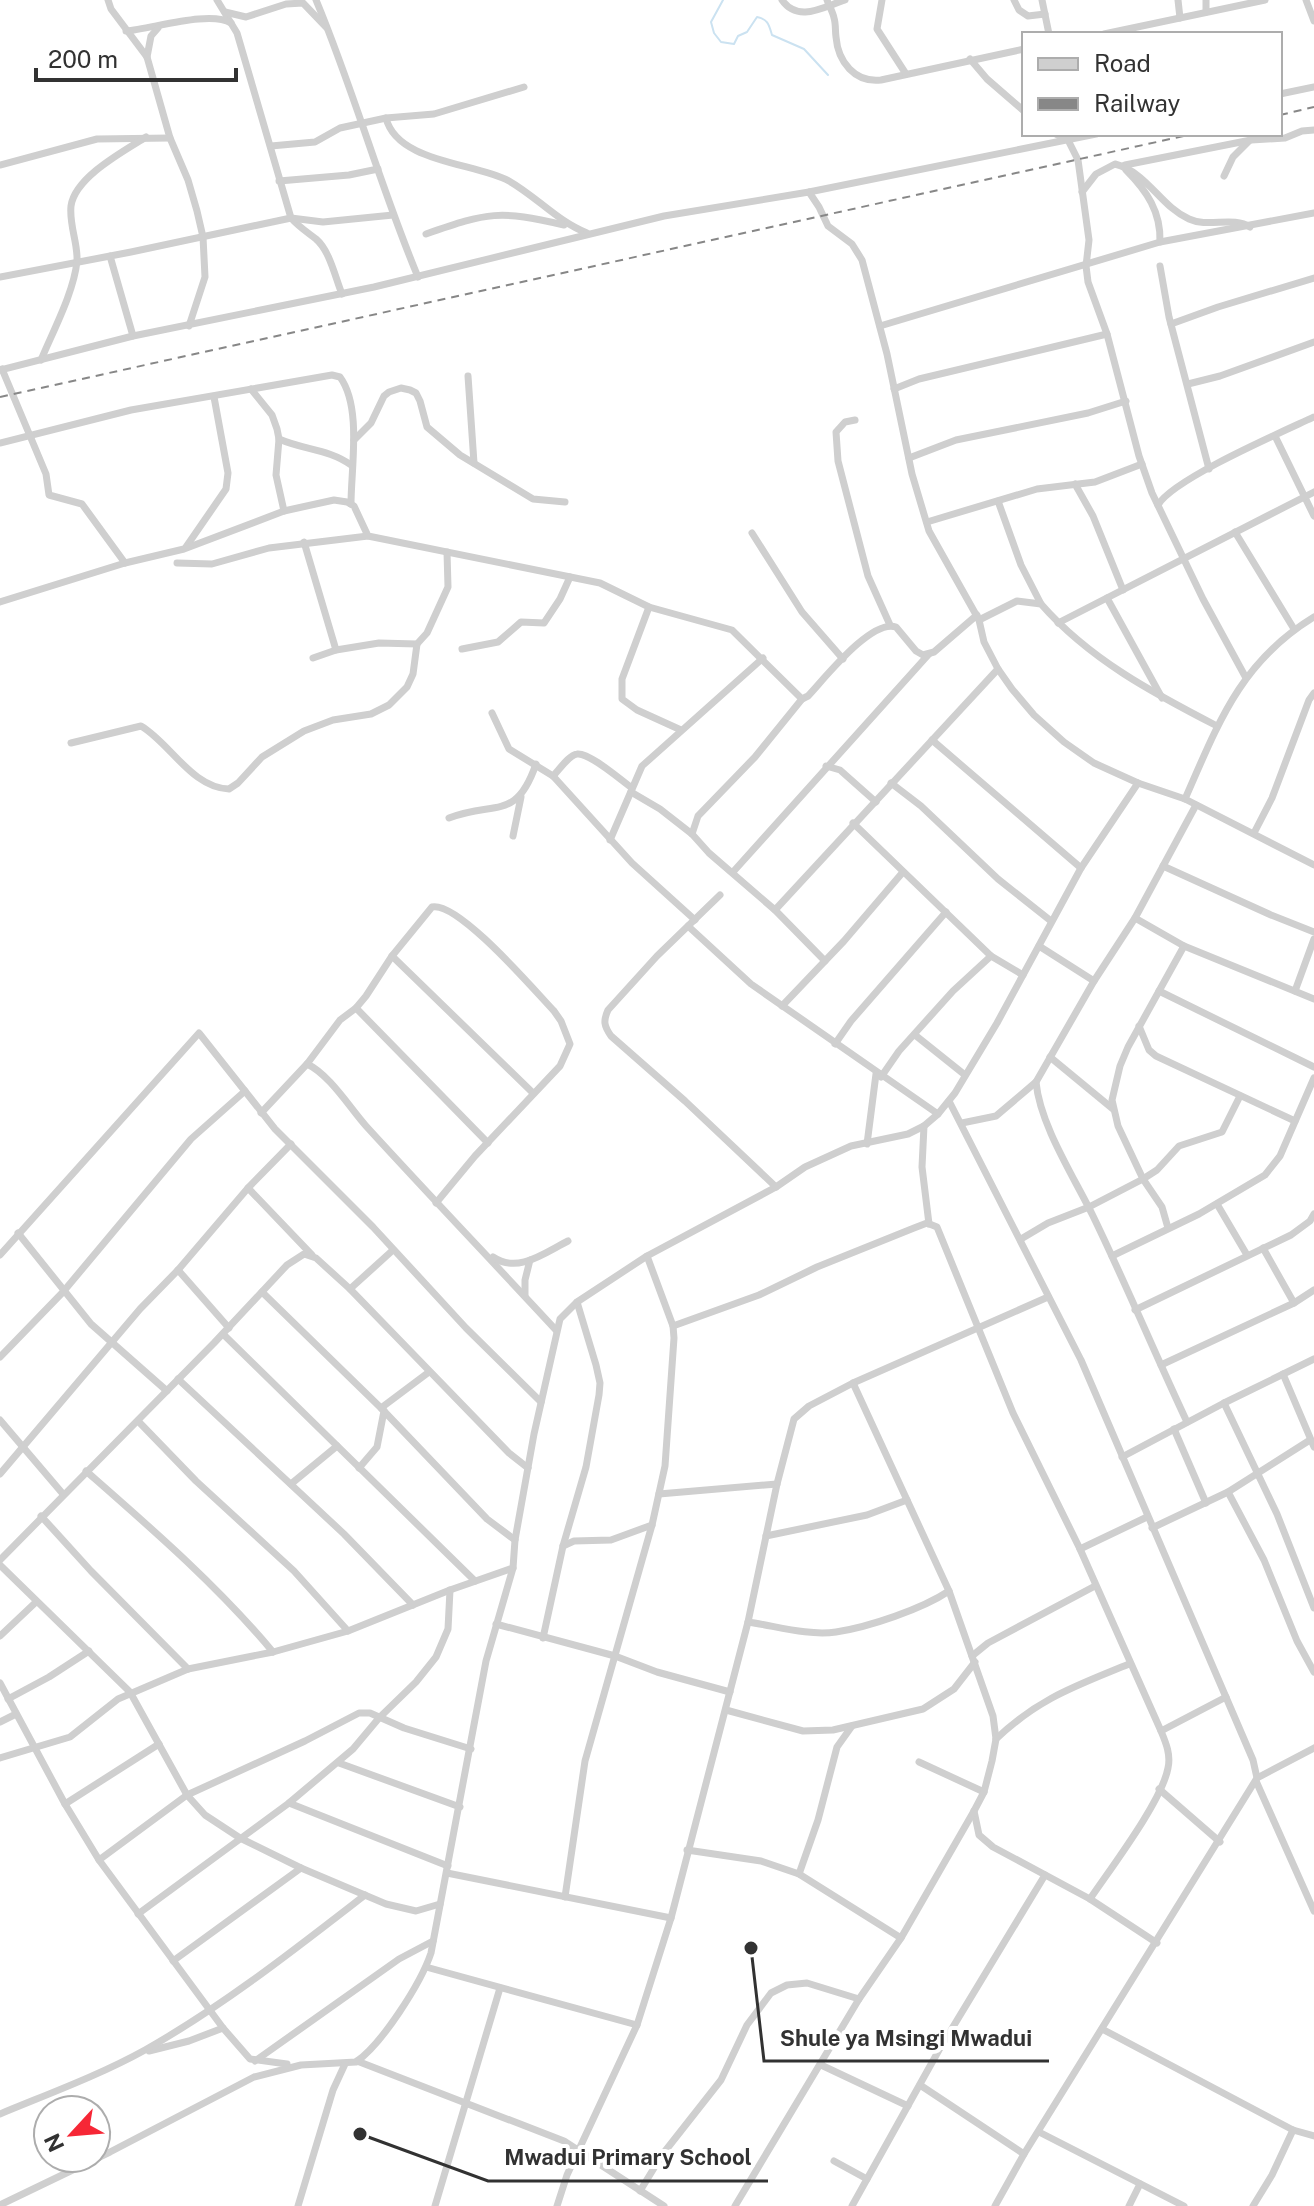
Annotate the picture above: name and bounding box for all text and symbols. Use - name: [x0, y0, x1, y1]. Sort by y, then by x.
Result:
- scale bar: [36, 32, 236, 82]
- legend: [1022, 32, 1282, 136]
- text: 200 m: [48, 45, 118, 73]
- text: Road: [1094, 49, 1151, 77]
- text: Railway: [1094, 89, 1180, 117]
- callout: Shule ya Msingi Mwadui: [764, 2015, 1049, 2061]
- text: Shule ya Msingi Mwadui: [780, 2025, 1032, 2051]
- north arrow: [32, 2094, 112, 2174]
- text: N: [39, 2129, 69, 2156]
- callout: Mwadui Primary School: [488, 2135, 768, 2181]
- text: Mwadui Primary School: [504, 2144, 752, 2170]

